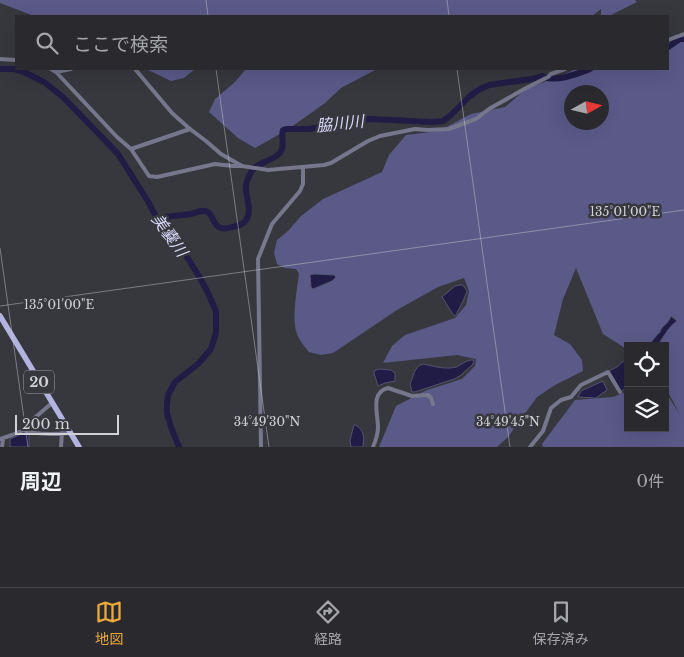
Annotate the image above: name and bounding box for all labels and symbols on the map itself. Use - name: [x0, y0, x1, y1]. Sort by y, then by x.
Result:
- north arrow: [564, 85, 609, 130]
- water label: 脇川川: [315, 110, 367, 135]
- text: 135°01'00"E: [590, 204, 661, 219]
- water label: 美嚢川: [148, 210, 193, 262]
- text: 135°01'00"E: [24, 297, 95, 312]
- road number: 20: [24, 371, 54, 394]
- scale bar: [15, 412, 119, 435]
- text: 34°49'30"N: [234, 414, 300, 429]
- text: 34°49'45"N: [476, 414, 540, 429]

